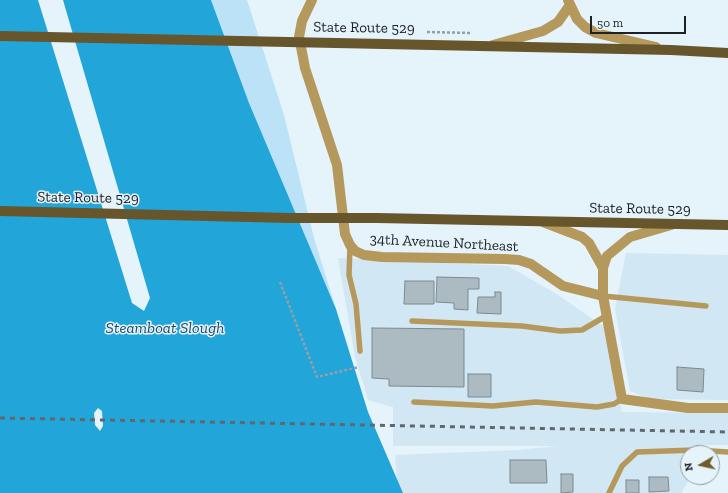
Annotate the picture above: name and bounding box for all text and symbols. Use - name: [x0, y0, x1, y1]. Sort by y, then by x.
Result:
- scale bar: [592, 8, 688, 34]
- text: 50 m: [597, 16, 623, 30]
- street label: State Route 529: [313, 18, 415, 38]
- street label: State Route 529: [37, 188, 139, 208]
- street label: State Route 529: [589, 199, 691, 219]
- street label: 34th Avenue Northeast: [369, 230, 519, 256]
- water label: Steamboat Slough: [106, 318, 224, 338]
- north arrow: [680, 445, 720, 485]
- text: N: [682, 462, 696, 472]

